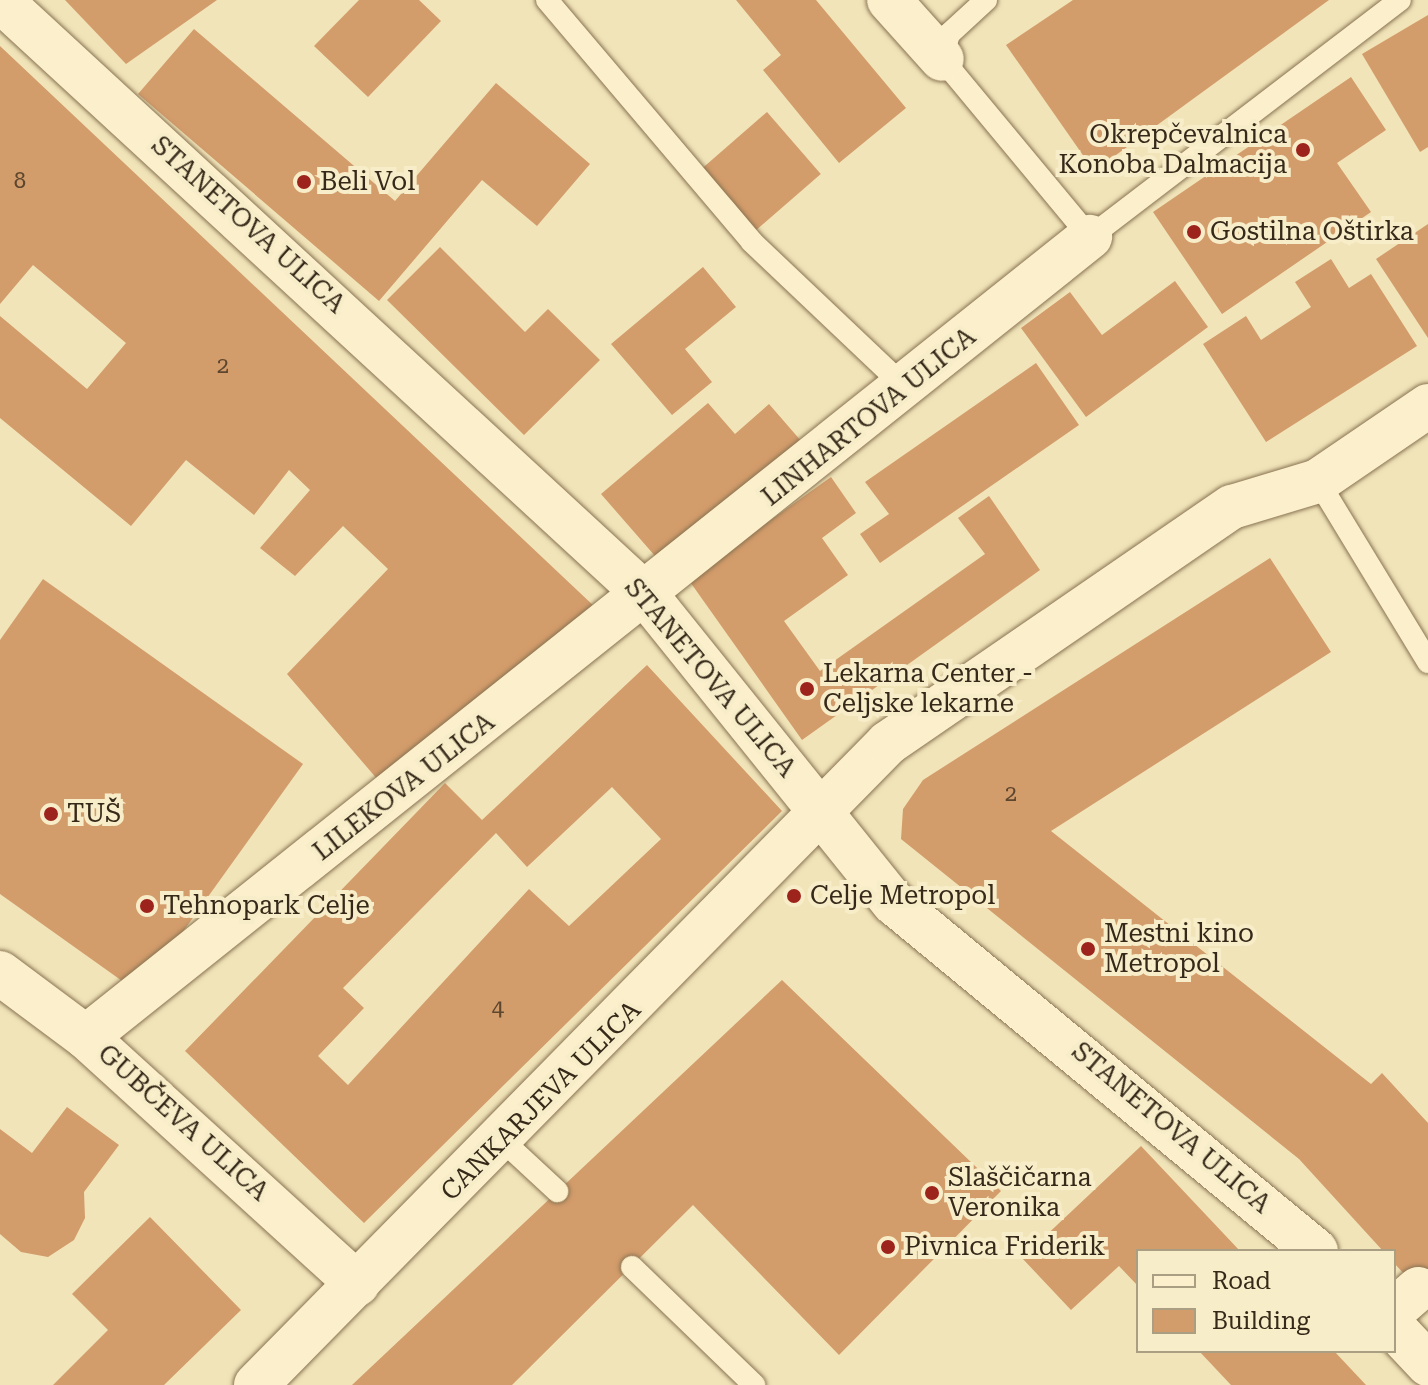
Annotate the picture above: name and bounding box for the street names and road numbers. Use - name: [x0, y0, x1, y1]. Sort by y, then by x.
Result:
- street label: STANETOVA ULICA: [145, 130, 351, 320]
- street label: LINHARTOVA ULICA: [756, 321, 982, 513]
- street label: STANETOVA ULICA: [618, 572, 802, 784]
- street label: LILEKOVA ULICA: [307, 707, 501, 867]
- street label: CANKARJEVA ULICA: [435, 995, 647, 1207]
- street label: STANETOVA ULICA: [1065, 1036, 1277, 1220]
- street label: GUBČEVA ULICA: [91, 1038, 275, 1208]

